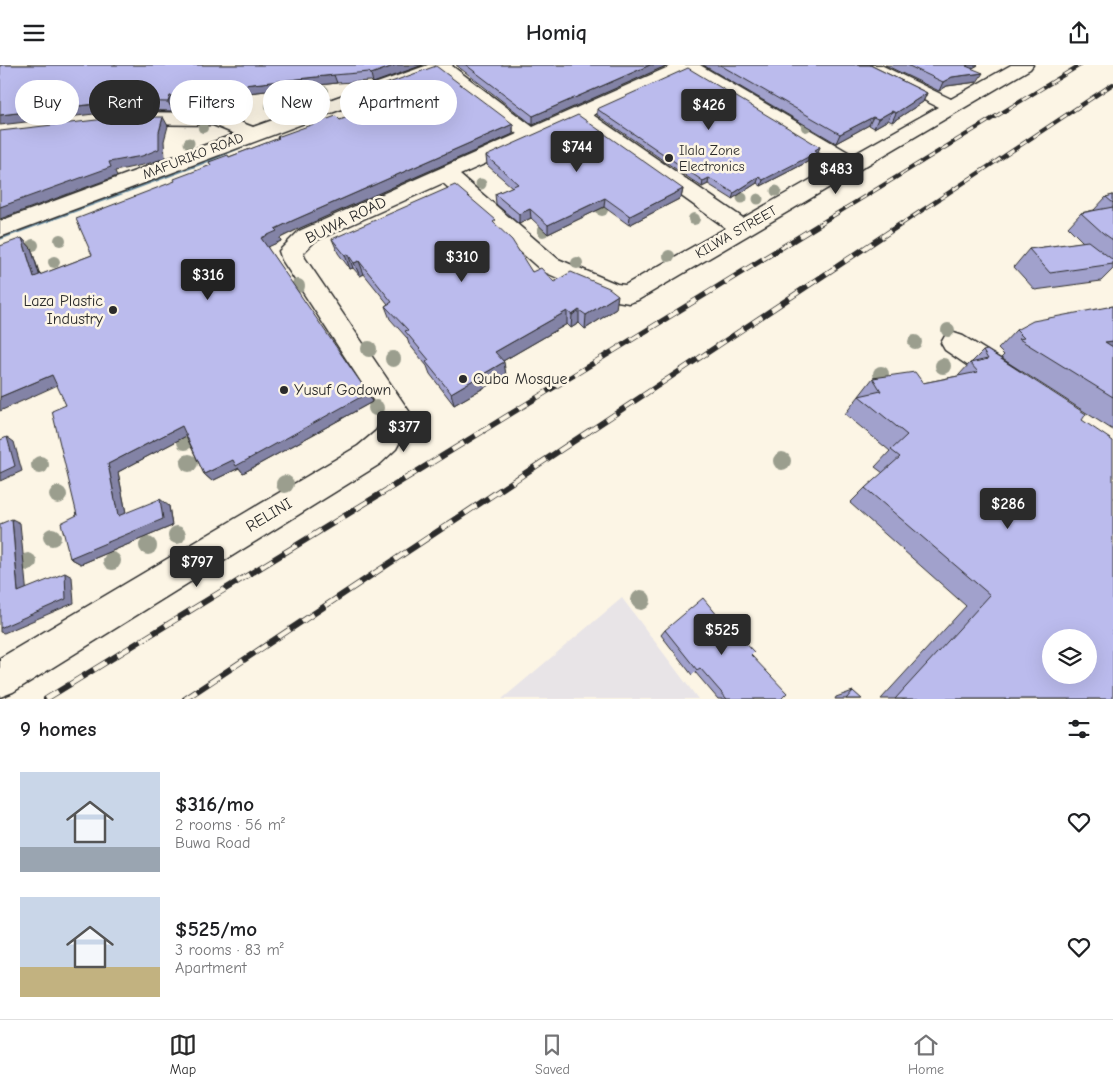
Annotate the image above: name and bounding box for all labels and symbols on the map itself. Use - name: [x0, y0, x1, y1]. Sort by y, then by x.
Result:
- pin: $426: [679, 88, 739, 131]
- street label: MAFURIKO ROAD: [140, 129, 246, 183]
- pin: $744: [547, 131, 607, 173]
- place label: Ilala Zone Electronics: [679, 142, 745, 175]
- marker: Ilala Zone Electronics: [663, 152, 675, 164]
- pin: $483: [806, 153, 866, 195]
- street label: BUWA ROAD: [303, 193, 389, 247]
- street label: KILWA STREET: [692, 201, 780, 262]
- pin: $310: [432, 241, 492, 283]
- pin: $316: [178, 259, 238, 301]
- place label: Laza Plastic Industry: [24, 292, 104, 328]
- marker: Laza Plastic Industry: [107, 304, 119, 316]
- place label: Quba Mosque: [473, 370, 567, 388]
- marker: Quba Mosque: [457, 373, 469, 385]
- place label: Yusuf Godown: [294, 381, 391, 399]
- marker: Yusuf Godown: [278, 384, 290, 396]
- pin: $377: [374, 411, 434, 453]
- pin: $286: [978, 487, 1038, 530]
- street label: RELINI: [243, 494, 295, 536]
- pin: $797: [167, 545, 227, 588]
- pin: $525: [692, 613, 752, 656]

